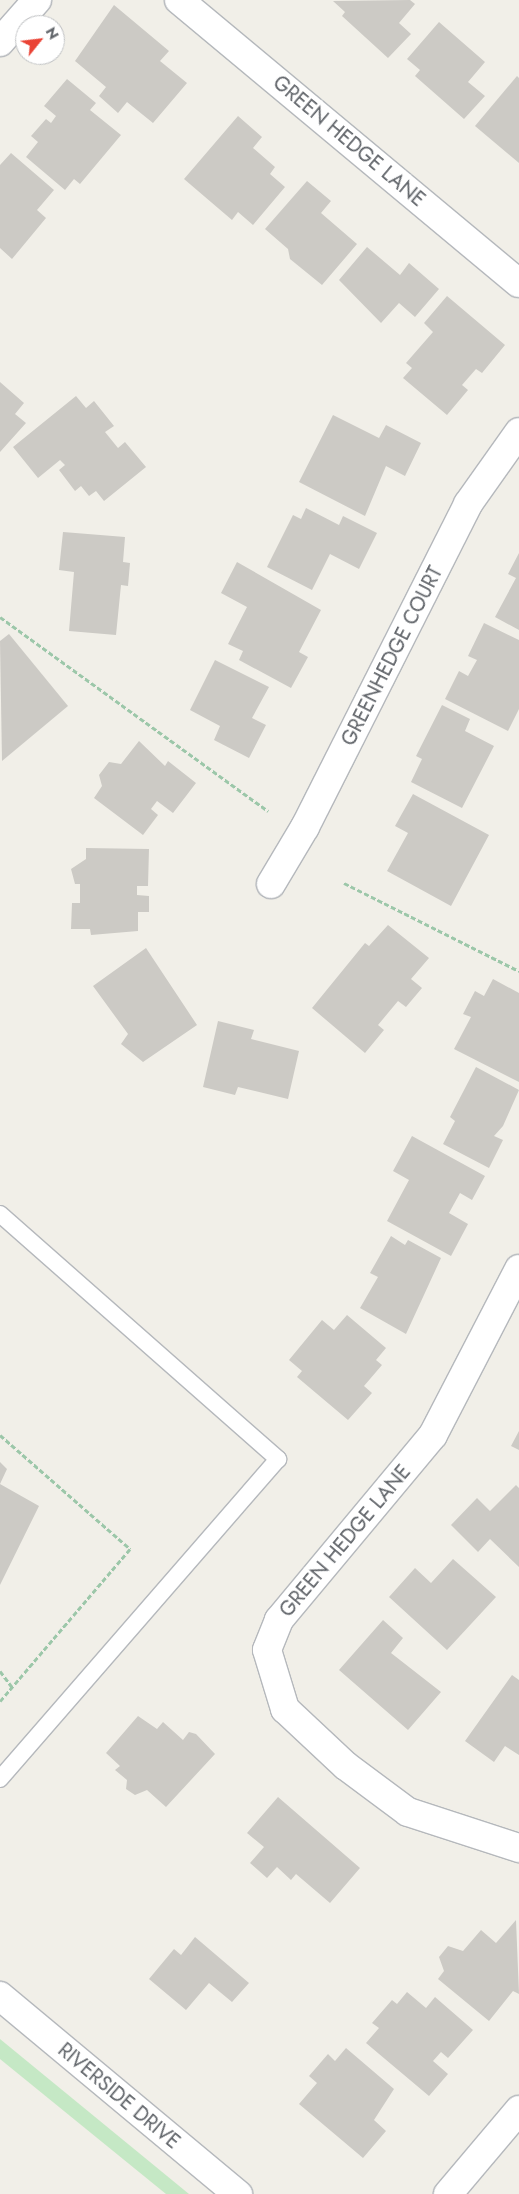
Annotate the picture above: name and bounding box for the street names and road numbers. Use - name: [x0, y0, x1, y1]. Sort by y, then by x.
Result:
- street label: GREEN HEDGE LANE: [268, 70, 430, 212]
- street label: GREENHEDGE COURT: [336, 562, 448, 750]
- street label: GREEN HEDGE LANE: [274, 1460, 416, 1622]
- street label: RIVERSIDE DRIVE: [53, 2038, 185, 2154]

